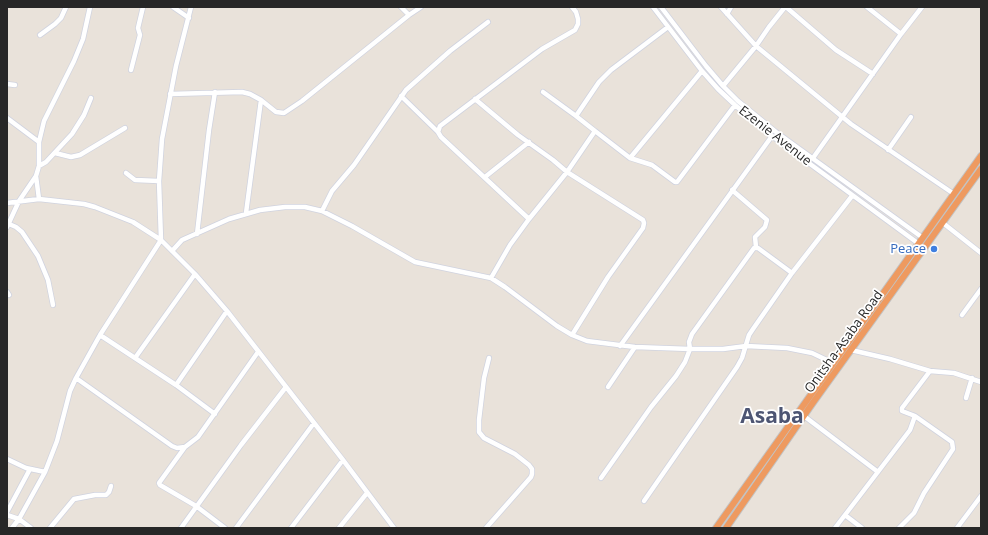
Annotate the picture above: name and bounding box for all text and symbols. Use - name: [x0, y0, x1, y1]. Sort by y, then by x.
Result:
- street label: Ezenie Avenue: [736, 103, 814, 169]
- place label: Peace: [890, 241, 926, 257]
- marker: Peace: [929, 244, 939, 254]
- street label: Onitsha-Asaba Road: [802, 288, 886, 396]
- district label: Asaba: [740, 404, 804, 430]

